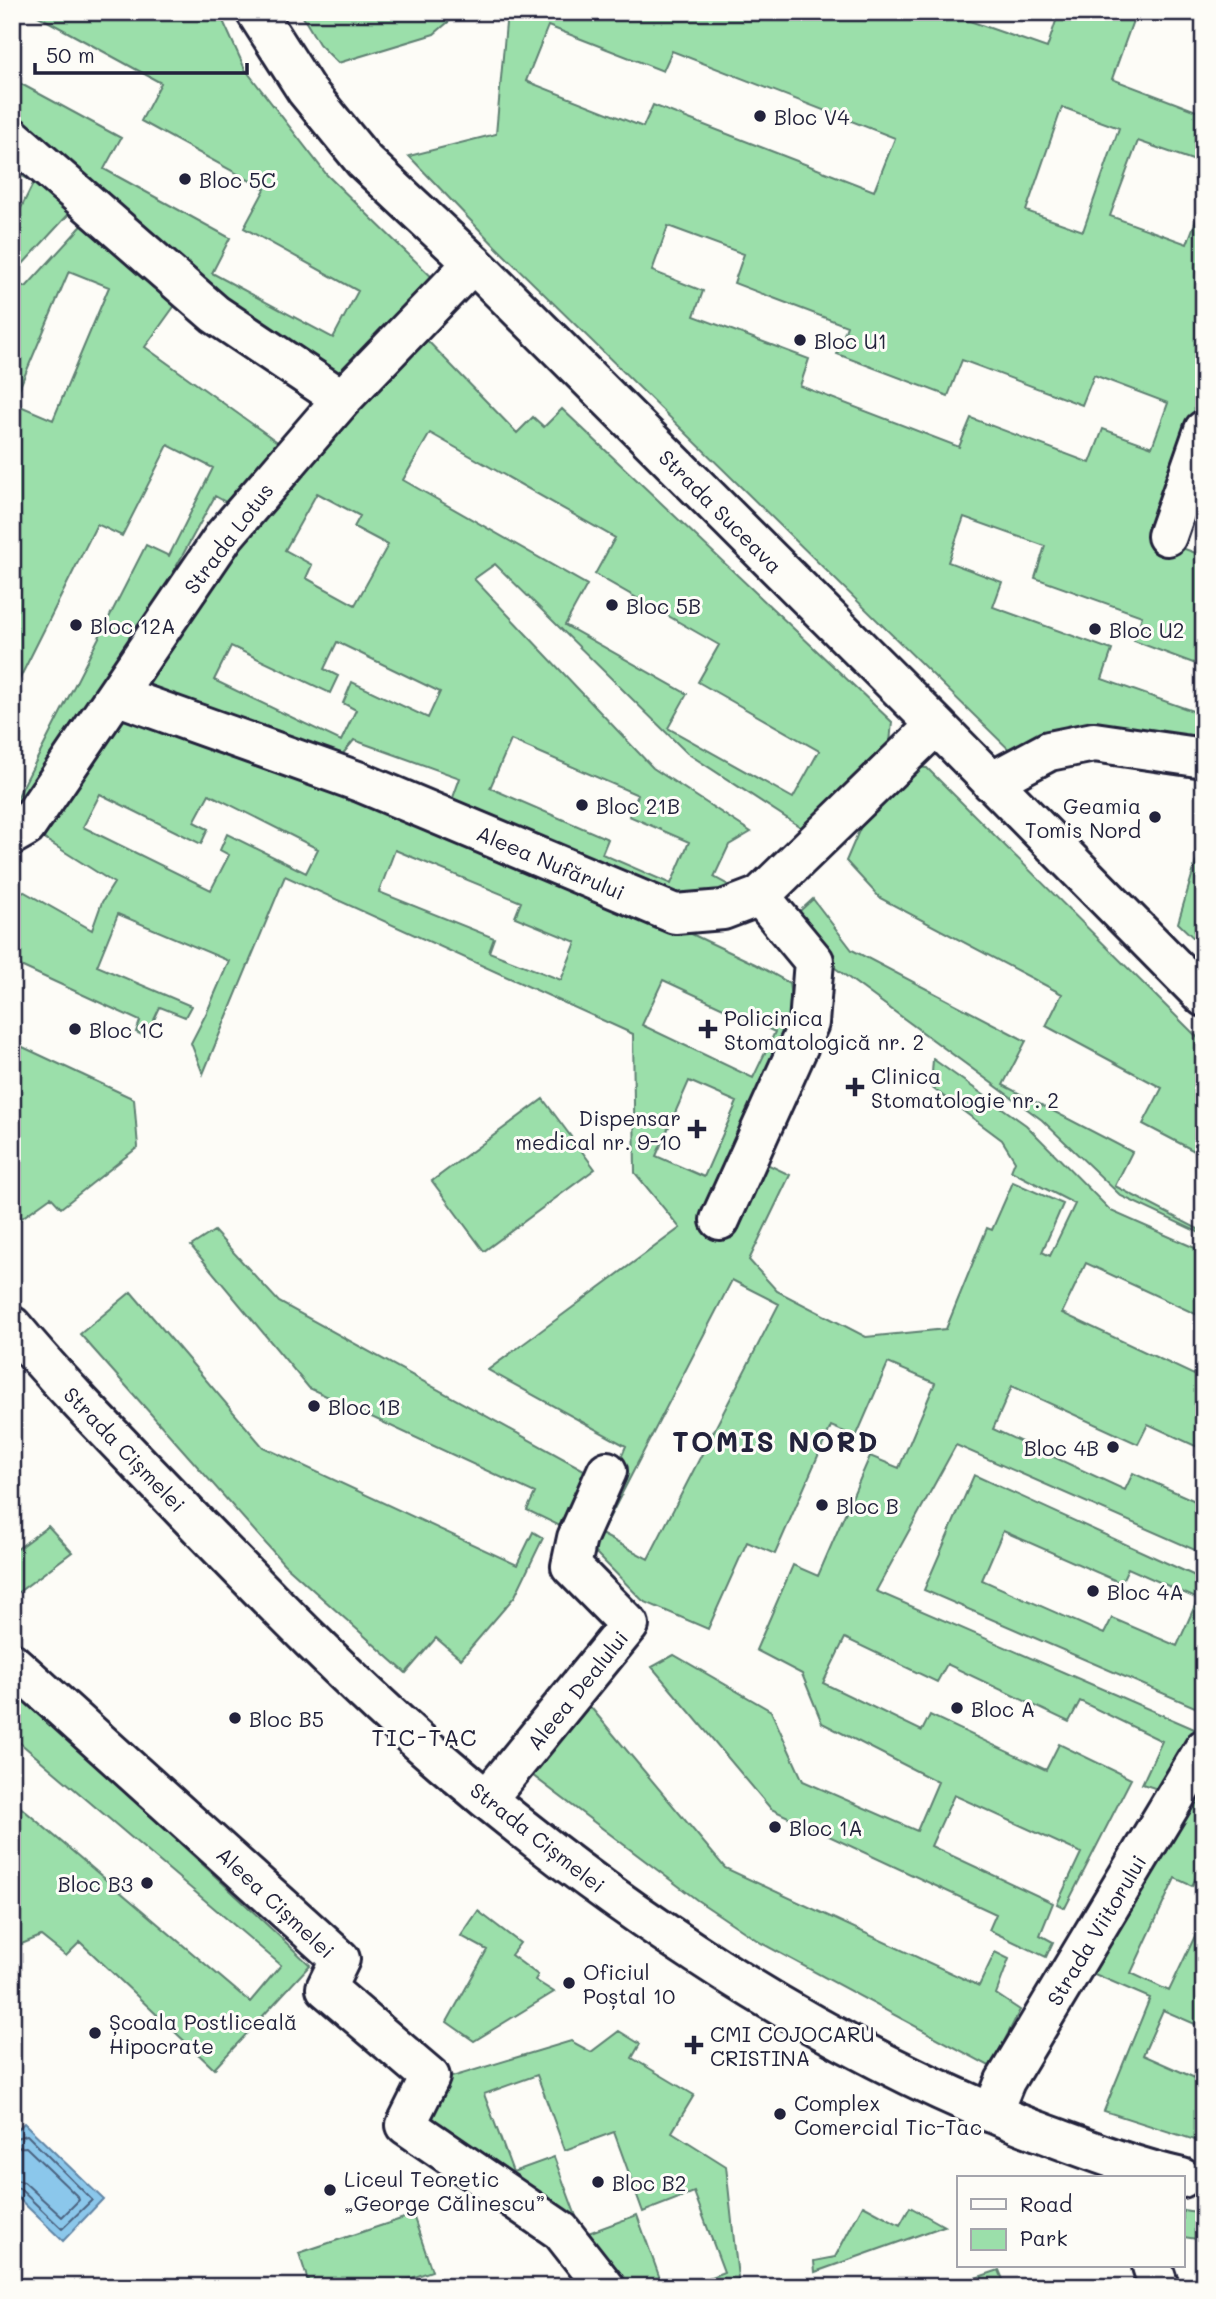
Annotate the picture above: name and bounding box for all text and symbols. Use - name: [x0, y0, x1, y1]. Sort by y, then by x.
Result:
- scale bar: [35, 32, 247, 76]
- text: 50 m: [46, 41, 95, 68]
- place label: Bloc V4: [774, 103, 850, 130]
- marker: Bloc V4: [752, 108, 768, 124]
- place label: Bloc 5C: [199, 166, 276, 193]
- marker: Bloc 5C: [177, 171, 193, 187]
- place label: Bloc U1: [814, 327, 887, 354]
- marker: Bloc U1: [792, 332, 808, 348]
- street label: Strada Suceava: [654, 444, 788, 578]
- street label: Strada Lotus: [177, 477, 279, 599]
- place label: Bloc 5B: [626, 592, 701, 619]
- marker: Bloc 5B: [604, 597, 620, 613]
- place label: Bloc 12A: [90, 612, 175, 639]
- place label: Bloc U2: [1109, 616, 1185, 643]
- marker: Bloc 12A: [68, 617, 84, 633]
- marker: Bloc U2: [1087, 621, 1103, 637]
- place label: Bloc 21B: [596, 792, 680, 819]
- place label: Geamia Tomis Nord: [1025, 792, 1141, 843]
- marker: Bloc 21B: [574, 797, 590, 813]
- marker: Geamia Tomis Nord: [1147, 809, 1163, 825]
- street label: Aleea Nufărului: [473, 819, 629, 905]
- place label: Policinica Stomatologică nr. 2: [724, 1004, 924, 1055]
- place label: Bloc 1C: [89, 1016, 163, 1043]
- marker: Policinica Stomatologică nr. 2: [698, 1019, 718, 1039]
- marker: Bloc 1C: [67, 1021, 83, 1037]
- place label: Clinica Stomatologie nr. 2: [871, 1062, 1059, 1113]
- marker: Clinica Stomatologie nr. 2: [845, 1077, 865, 1097]
- place label: Dispensar medical nr. 9-10: [515, 1104, 681, 1155]
- marker: Dispensar medical nr. 9-10: [687, 1119, 707, 1139]
- street label: Strada Cișmelei: [58, 1381, 192, 1518]
- place label: Bloc 1B: [328, 1393, 400, 1420]
- marker: Bloc 1B: [306, 1398, 322, 1414]
- district label: TOMIS NORD: [672, 1423, 880, 1459]
- place label: Bloc 4B: [1024, 1434, 1099, 1461]
- marker: Bloc 4B: [1105, 1439, 1121, 1455]
- place label: Bloc B: [836, 1492, 899, 1519]
- marker: Bloc B: [814, 1497, 830, 1513]
- place label: Bloc 4A: [1107, 1578, 1184, 1605]
- marker: Bloc 4A: [1085, 1583, 1101, 1599]
- street label: Aleea Dealului: [521, 1625, 633, 1755]
- place label: Bloc A: [971, 1695, 1035, 1722]
- marker: Bloc A: [949, 1700, 965, 1716]
- place label: Bloc B5: [249, 1705, 324, 1732]
- marker: Bloc B5: [227, 1710, 243, 1726]
- district label: TIC-TAC: [372, 1722, 478, 1752]
- street label: Strada Cișmelei: [465, 1776, 611, 1899]
- place label: Bloc 1A: [789, 1814, 863, 1841]
- marker: Bloc 1A: [767, 1819, 783, 1835]
- street label: Aleea Cișmelei: [211, 1840, 341, 1964]
- street label: Strada Viitorului: [1040, 1850, 1152, 2010]
- place label: Bloc B3: [58, 1870, 133, 1897]
- marker: Bloc B3: [139, 1875, 155, 1891]
- place label: Oficiul Poștal 10: [583, 1958, 675, 2010]
- marker: Oficiul Poștal 10: [561, 1975, 577, 1991]
- place label: Școala Postliceală Hipocrate: [109, 2008, 297, 2059]
- place label: CMI COJOCARU CRISTINA: [710, 2020, 874, 2071]
- marker: Școala Postliceală Hipocrate: [87, 2025, 103, 2041]
- marker: CMI COJOCARU CRISTINA: [684, 2035, 704, 2055]
- place label: Complex Comercial Tic-Tac: [794, 2089, 982, 2140]
- marker: Complex Comercial Tic-Tac: [772, 2106, 788, 2122]
- place label: Liceul Teoretic „George Călinescu”: [344, 2165, 545, 2216]
- place label: Bloc B2: [612, 2169, 687, 2196]
- marker: Bloc B2: [590, 2174, 606, 2190]
- legend: [957, 2176, 1184, 2268]
- marker: Liceul Teoretic „George Călinescu”: [322, 2182, 338, 2198]
- text: Road: [1020, 2190, 1072, 2217]
- text: Park: [1020, 2224, 1068, 2251]

